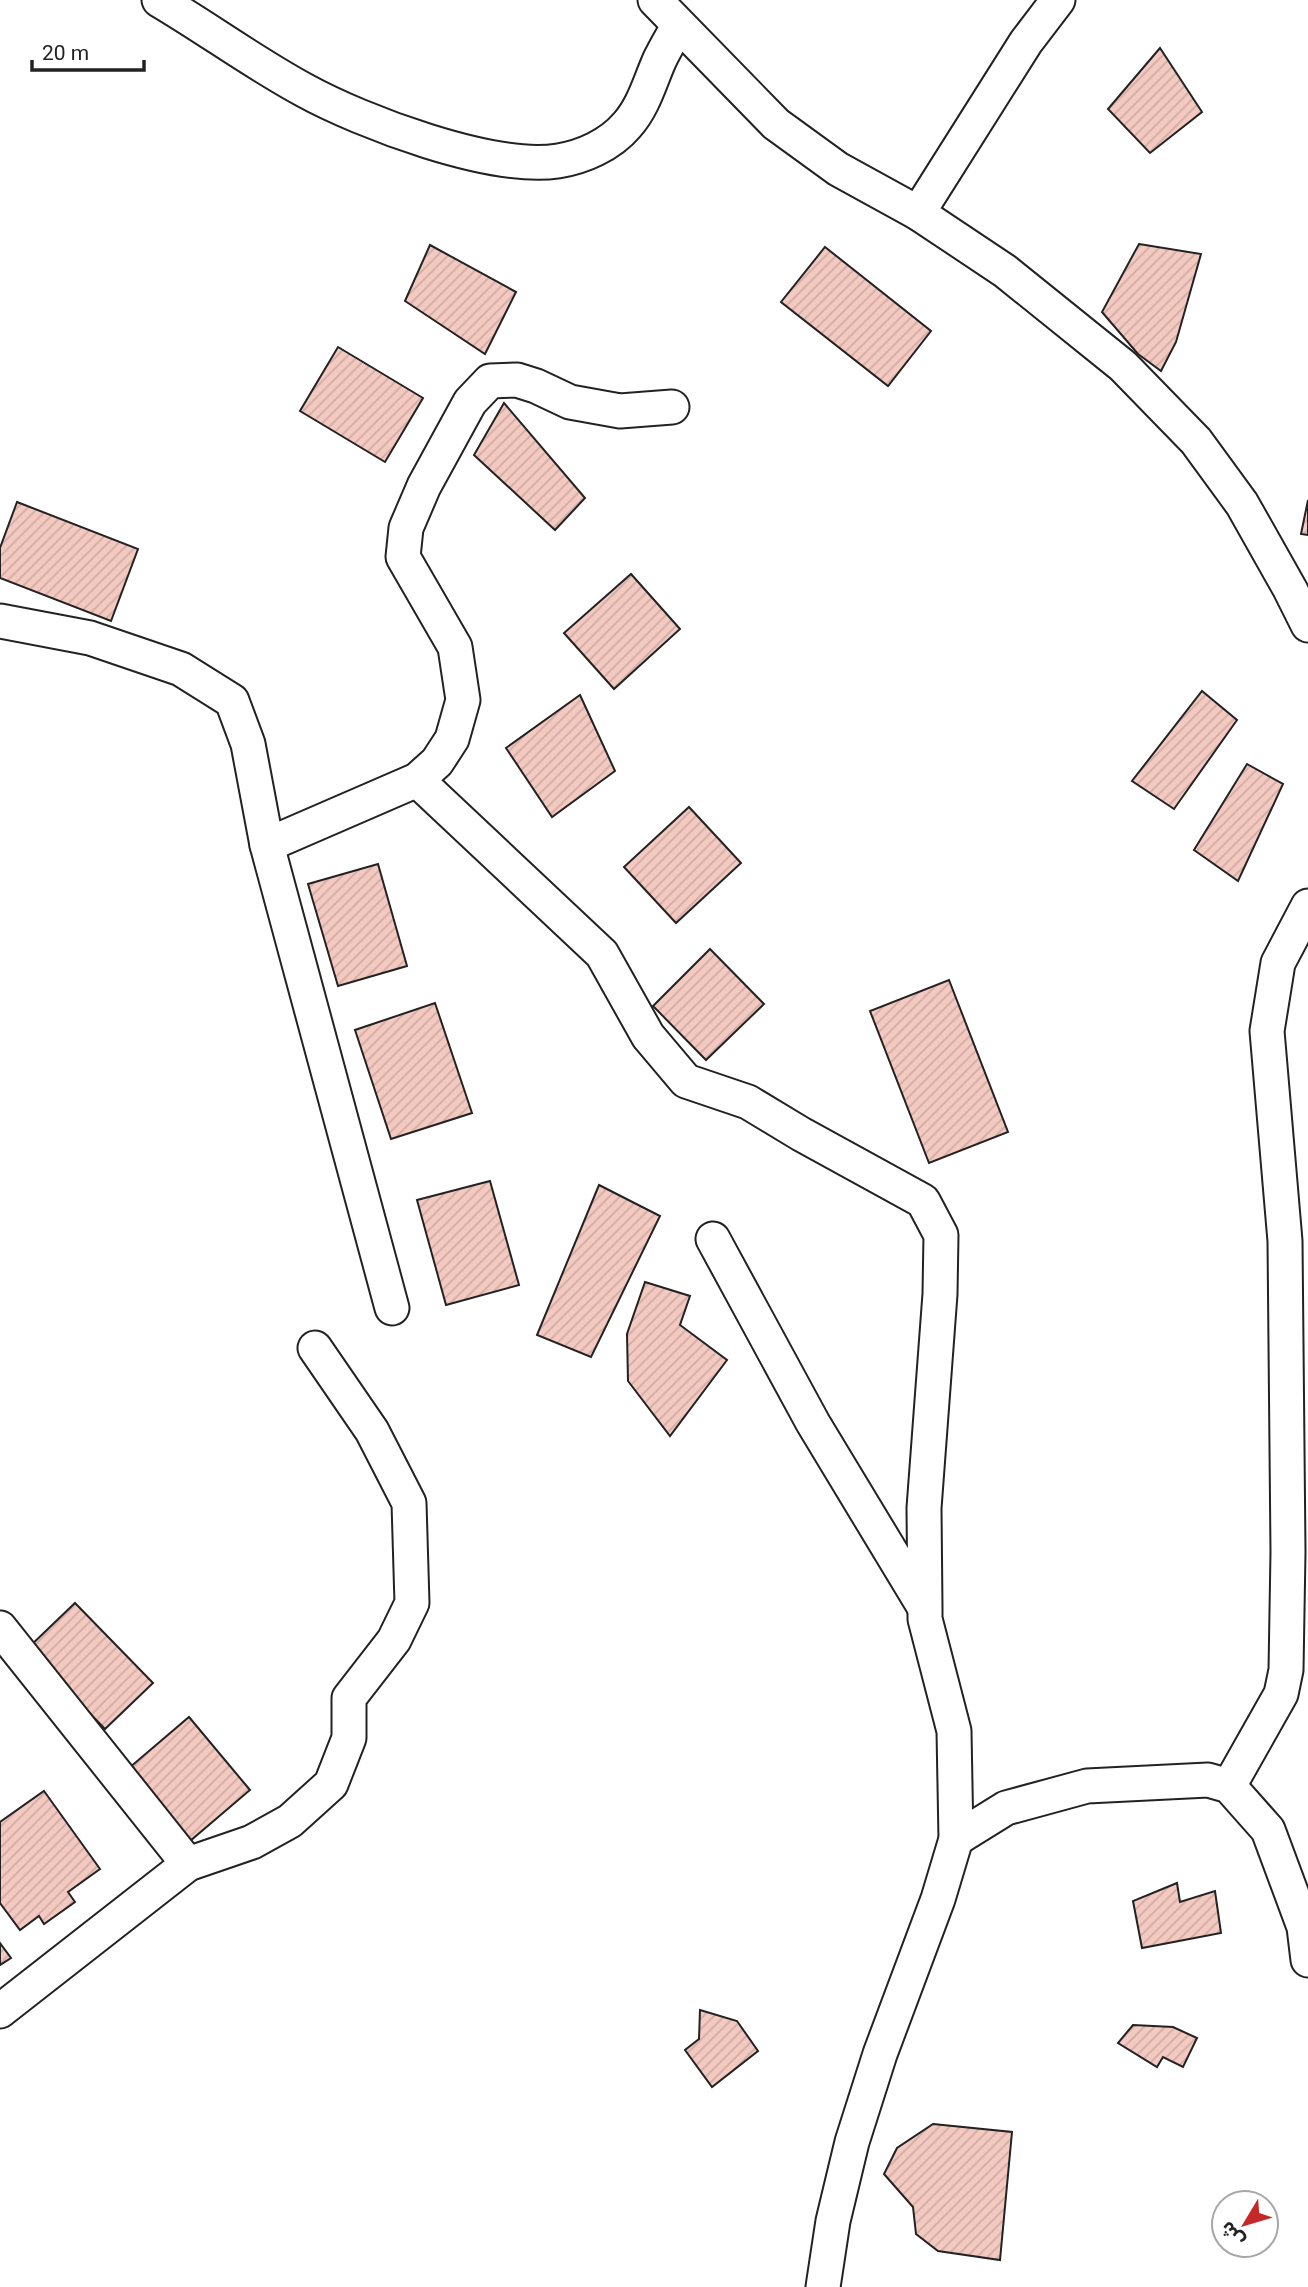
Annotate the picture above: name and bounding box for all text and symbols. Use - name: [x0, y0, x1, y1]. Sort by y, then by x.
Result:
- scale bar: [32, 28, 144, 72]
- text: 20 m: [42, 41, 89, 65]
- north arrow: [1210, 2189, 1280, 2259]
- text: ش: [1215, 2217, 1249, 2251]

